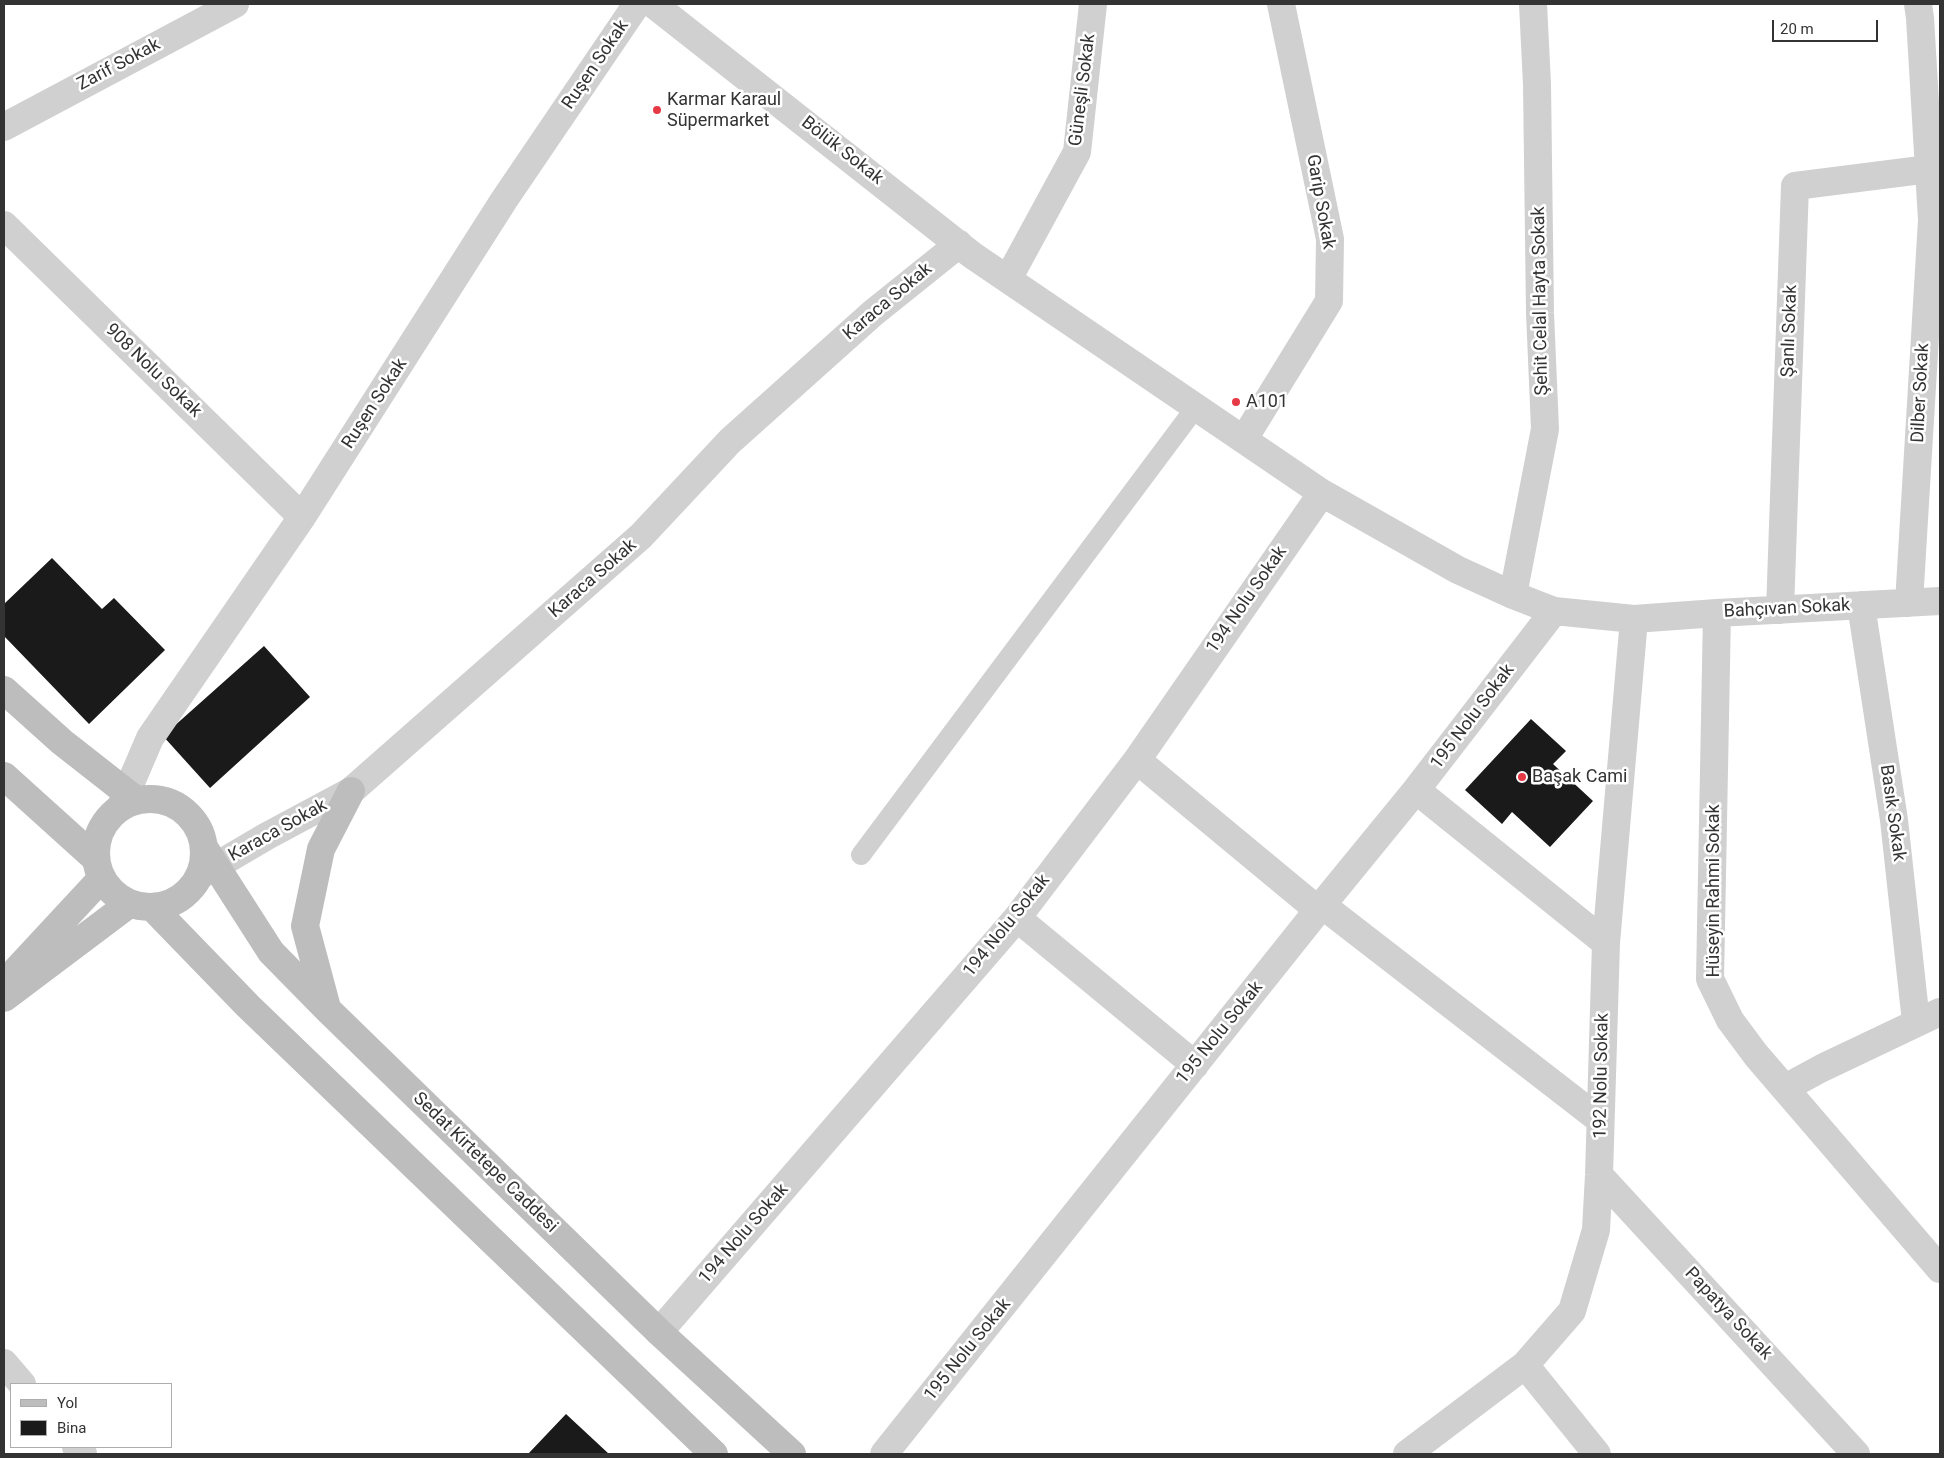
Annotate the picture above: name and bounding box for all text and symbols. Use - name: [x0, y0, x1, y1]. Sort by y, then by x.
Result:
- scale bar: [1774, 10, 1880, 42]
- street label: Ruşen Sokak: [558, 16, 634, 114]
- text: 20 m: [1780, 20, 1814, 38]
- street label: Güneşli Sokak: [1065, 33, 1101, 147]
- street label: Zarif Sokak: [74, 34, 164, 96]
- place label: Karmar Karaul Süpermarket: [667, 89, 781, 132]
- marker: Karmar Karaul Süpermarket: [651, 104, 663, 116]
- street label: Bölük Sokak: [797, 112, 887, 190]
- street label: Garip Sokak: [1301, 153, 1339, 251]
- street label: Şehit Celal Hayta Sokak: [1529, 206, 1553, 396]
- street label: Karaca Sokak: [839, 259, 937, 345]
- street label: Şanlı Sokak: [1778, 284, 1802, 378]
- street label: 908 Nolu Sokak: [100, 320, 206, 422]
- street label: Dilber Sokak: [1908, 343, 1934, 443]
- street label: Ruşen Sokak: [338, 355, 412, 453]
- place label: A101: [1246, 391, 1288, 413]
- marker: A101: [1230, 396, 1242, 408]
- street label: Karaca Sokak: [545, 535, 641, 623]
- street label: 194 Nolu Sokak: [1202, 542, 1292, 658]
- street label: Bahçıvan Sokak: [1723, 595, 1851, 623]
- street label: 195 Nolu Sokak: [1427, 660, 1519, 774]
- street label: Basık Sokak: [1875, 763, 1909, 863]
- place label: Başak Cami: [1532, 766, 1627, 788]
- marker: Başak Cami: [1516, 771, 1528, 783]
- street label: Karaca Sokak: [225, 795, 331, 867]
- street label: Hüseyin Rahmi Sokak: [1703, 804, 1725, 978]
- street label: 194 Nolu Sokak: [959, 870, 1055, 982]
- street label: 195 Nolu Sokak: [1172, 977, 1268, 1089]
- street label: 192 Nolu Sokak: [1590, 1013, 1614, 1139]
- street label: Sedat Kirtetepe Caddesi: [408, 1088, 562, 1238]
- street label: 194 Nolu Sokak: [695, 1179, 793, 1289]
- street label: Papatya Sokak: [1680, 1263, 1776, 1365]
- street label: 195 Nolu Sokak: [920, 1294, 1016, 1406]
- legend: [10, 1383, 172, 1448]
- text: Yol: [57, 1394, 78, 1412]
- text: Bina: [57, 1419, 86, 1437]

